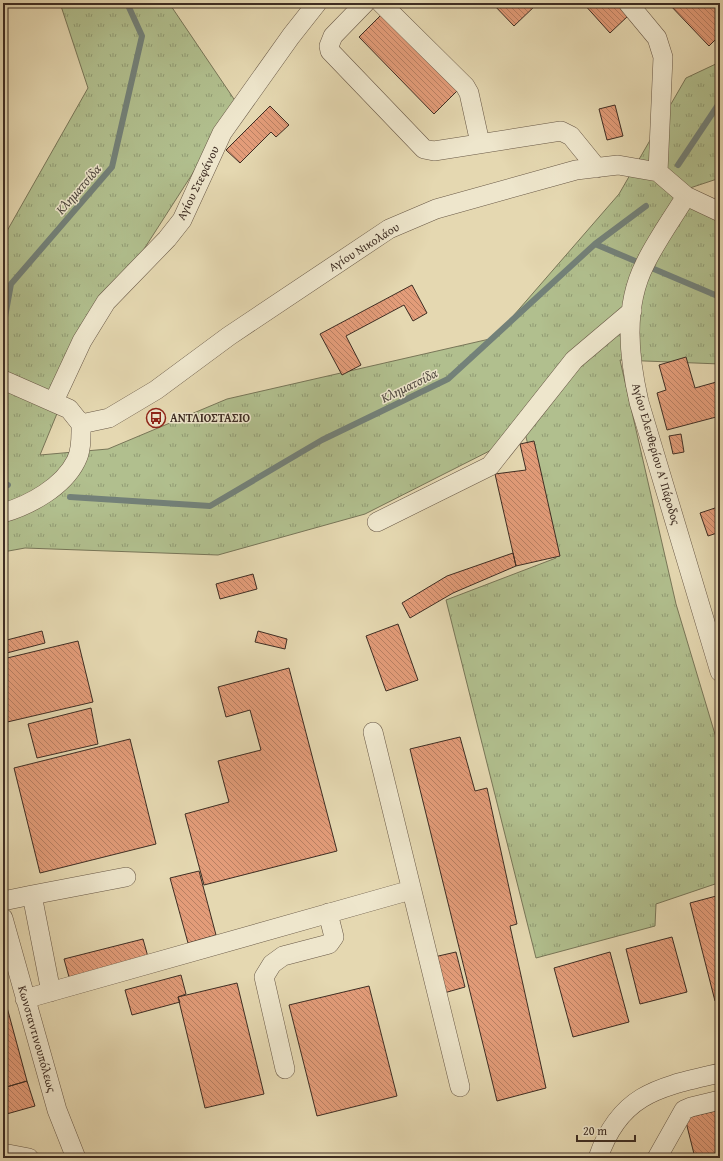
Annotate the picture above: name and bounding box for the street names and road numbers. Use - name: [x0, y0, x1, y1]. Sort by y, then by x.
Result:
- street label: Αγίου Στεφάνου: [172, 143, 223, 223]
- street label: Αγίου Νικολάου: [325, 218, 402, 275]
- street label: Αγίου Ελευθερίου Α' Πάροδος: [628, 381, 685, 527]
- street label: Κωνσταντινουπόλεως: [14, 983, 61, 1094]

